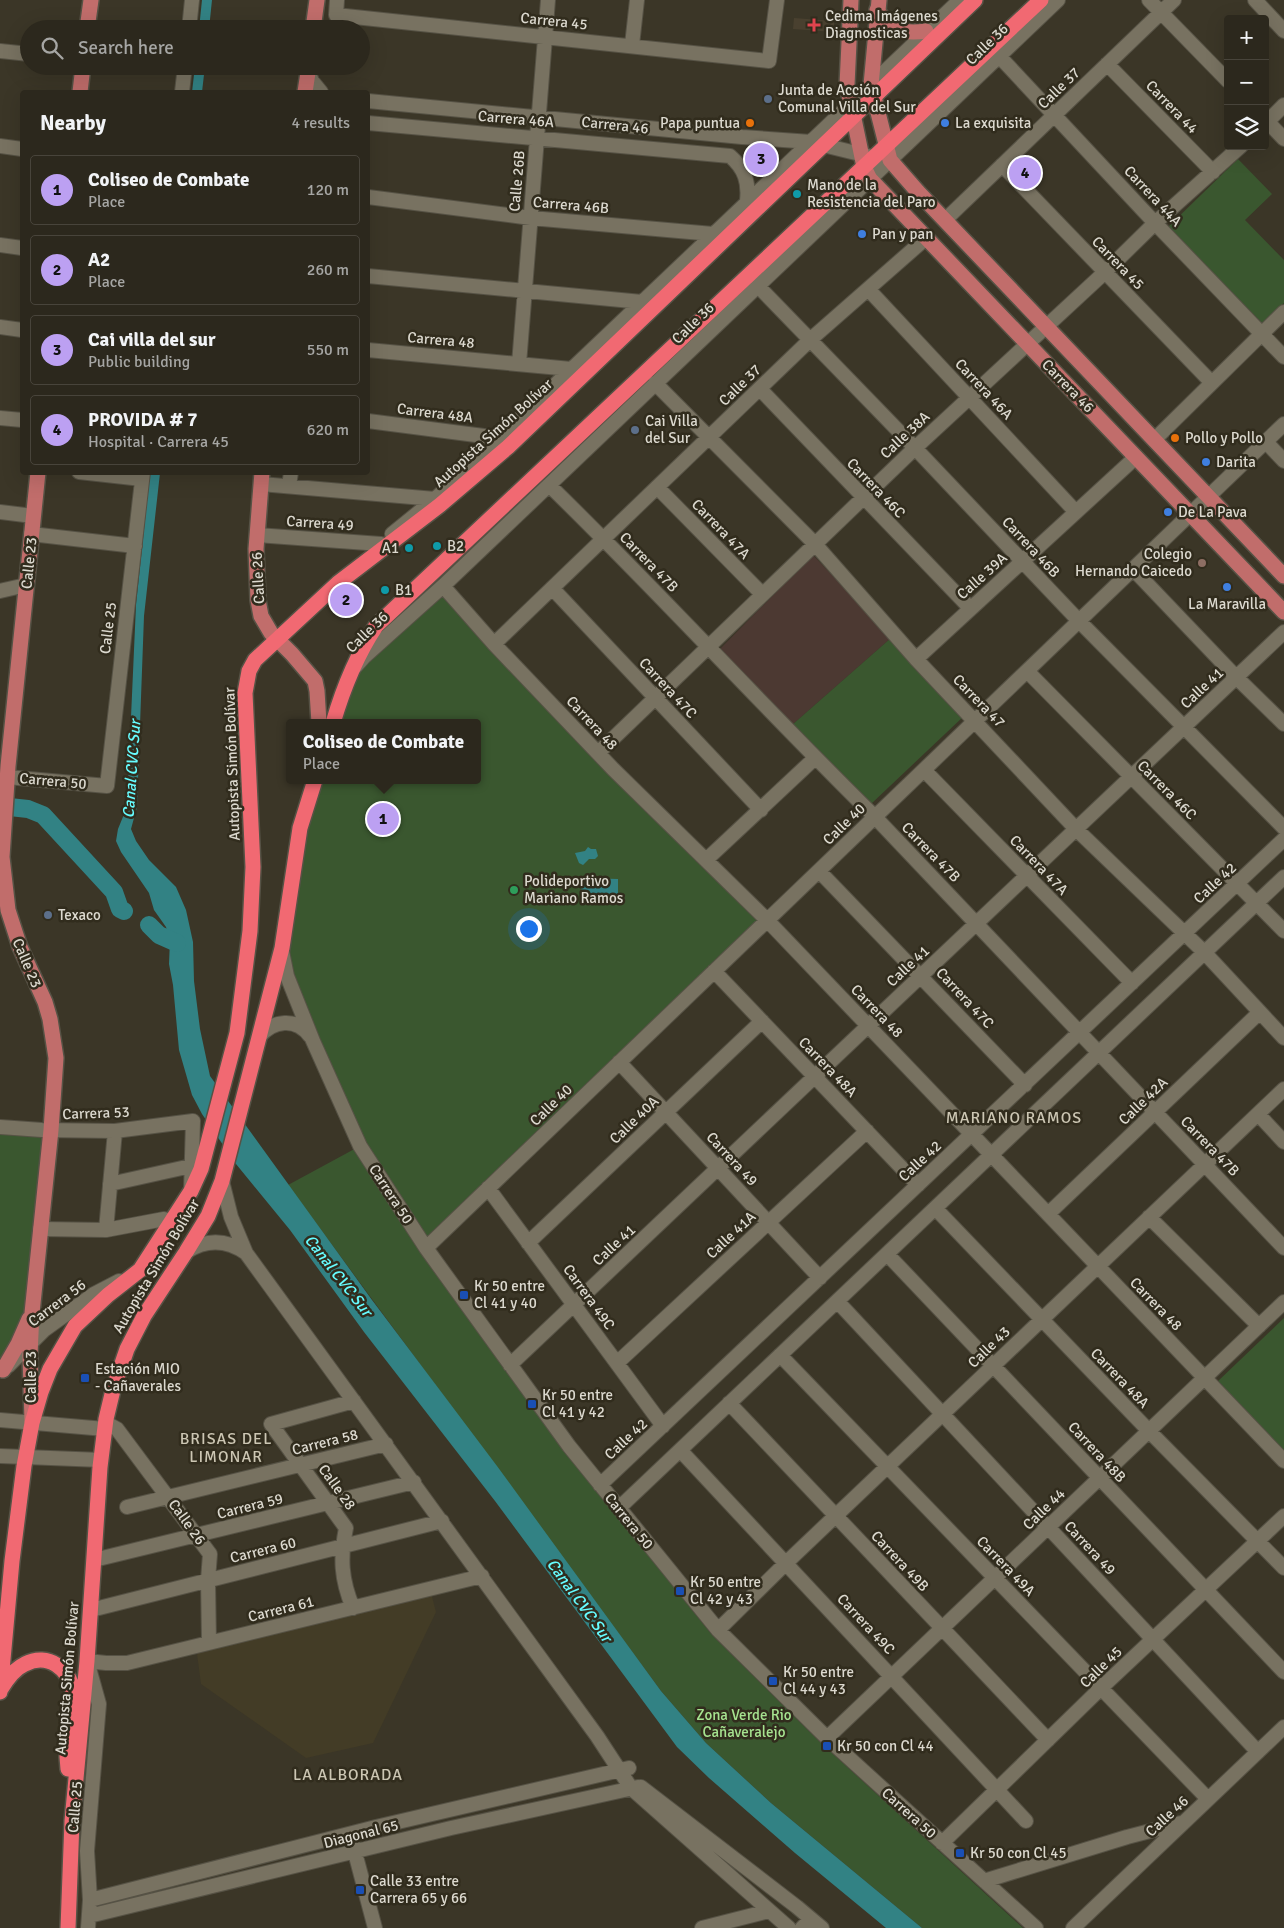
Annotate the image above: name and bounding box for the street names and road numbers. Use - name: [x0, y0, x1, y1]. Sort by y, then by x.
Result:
- street label: Carrera 45: [520, 9, 588, 33]
- street label: Calle 36: [962, 19, 1012, 69]
- street label: Calle 37: [1034, 63, 1084, 113]
- street label: Carrera 44: [1142, 77, 1202, 137]
- street label: Carrera 46A: [477, 107, 555, 131]
- street label: Carrera 46: [581, 113, 649, 137]
- street label: Calle 26B: [505, 150, 529, 212]
- street label: Carrera 44A: [1120, 162, 1186, 230]
- street label: Carrera 46B: [532, 193, 610, 217]
- street label: Carrera 45: [1088, 233, 1148, 293]
- street label: Calle 36: [668, 298, 718, 348]
- street label: Carrera 48: [407, 328, 475, 352]
- street label: Carrera 46A: [951, 355, 1017, 423]
- street label: Carrera 46: [1038, 356, 1098, 416]
- street label: Calle 37: [715, 360, 765, 410]
- street label: Autopista Simón Bolívar: [430, 375, 556, 491]
- street label: Carrera 48A: [396, 399, 474, 427]
- street label: Calle 38A: [876, 408, 934, 462]
- street label: Carrera 46C: [843, 454, 909, 522]
- street label: Carrera 47A: [688, 495, 754, 563]
- street label: Carrera 49: [286, 512, 354, 534]
- street label: Carrera 46B: [998, 513, 1064, 581]
- street label: Carrera 47B: [616, 528, 682, 596]
- street label: Calle 23: [17, 536, 41, 590]
- street label: Calle 39A: [953, 549, 1011, 603]
- street label: Calle 26: [248, 552, 268, 604]
- street label: Calle 25: [96, 601, 120, 655]
- street label: Calle 36: [342, 607, 392, 657]
- street label: Carrera 47C: [635, 654, 701, 722]
- street label: Calle 41: [1177, 664, 1227, 712]
- street label: Carrera 47: [949, 671, 1009, 731]
- street label: Autopista Simón Bolívar: [220, 686, 244, 841]
- street label: Carrera 48: [562, 692, 622, 754]
- street label: Carrera 46C: [1134, 757, 1200, 823]
- street label: Carrera 50: [19, 769, 87, 793]
- street label: Calle 40: [819, 799, 869, 849]
- street label: Carrera 47B: [898, 818, 964, 886]
- street label: Carrera 47A: [1006, 831, 1072, 899]
- street label: Calle 42: [1190, 859, 1240, 907]
- street label: Calle 23: [9, 936, 45, 990]
- street label: Calle 41: [883, 942, 933, 990]
- street label: Carrera 47C: [932, 964, 998, 1032]
- street label: Carrera 48: [847, 981, 907, 1041]
- street label: Carrera 48A: [795, 1033, 861, 1101]
- street label: Calle 42A: [1115, 1073, 1171, 1129]
- street label: Calle 40: [526, 1080, 576, 1130]
- street label: Calle 40A: [606, 1092, 662, 1148]
- street label: Carrera 53: [62, 1103, 130, 1123]
- street label: Carrera 47B: [1177, 1112, 1243, 1180]
- street label: Carrera 49: [702, 1128, 762, 1190]
- street label: Calle 42: [895, 1137, 945, 1185]
- street label: Carrera 50: [365, 1161, 417, 1227]
- street label: Autopista Simón Bolívar: [109, 1195, 204, 1336]
- street label: Calle 41A: [702, 1208, 760, 1262]
- street label: Calle 41: [589, 1221, 639, 1269]
- street label: Carrera 49C: [559, 1261, 619, 1333]
- street label: Carrera 48: [1126, 1274, 1186, 1334]
- street label: Carrera 56: [25, 1276, 89, 1330]
- street label: Calle 43: [964, 1322, 1014, 1372]
- street label: Carrera 48A: [1087, 1344, 1153, 1412]
- street label: Calle 23: [22, 1351, 40, 1403]
- street label: Calle 42: [601, 1415, 651, 1463]
- street label: Carrera 48B: [1064, 1418, 1130, 1486]
- street label: Carrera 58: [290, 1425, 360, 1459]
- street label: Calle 28: [314, 1461, 360, 1513]
- street label: Calle 44: [1019, 1484, 1069, 1534]
- street label: Carrera 59: [215, 1489, 285, 1523]
- street label: Carrera 50: [601, 1489, 657, 1553]
- street label: Calle 26: [164, 1496, 210, 1548]
- street label: Carrera 49: [1060, 1517, 1120, 1579]
- street label: Carrera 49B: [867, 1527, 933, 1595]
- street label: Carrera 49A: [973, 1532, 1039, 1600]
- street label: Carrera 60: [228, 1533, 298, 1567]
- street label: Carrera 49C: [833, 1590, 899, 1658]
- street label: Carrera 61: [246, 1592, 316, 1626]
- street label: Autopista Simón Bolívar: [51, 1600, 83, 1755]
- street label: Calle 45: [1076, 1642, 1126, 1692]
- street label: Calle 25: [64, 1780, 86, 1834]
- street label: Carrera 50: [878, 1784, 940, 1842]
- street label: Calle 46: [1142, 1792, 1192, 1840]
- street label: Diagonal 65: [322, 1816, 400, 1852]

